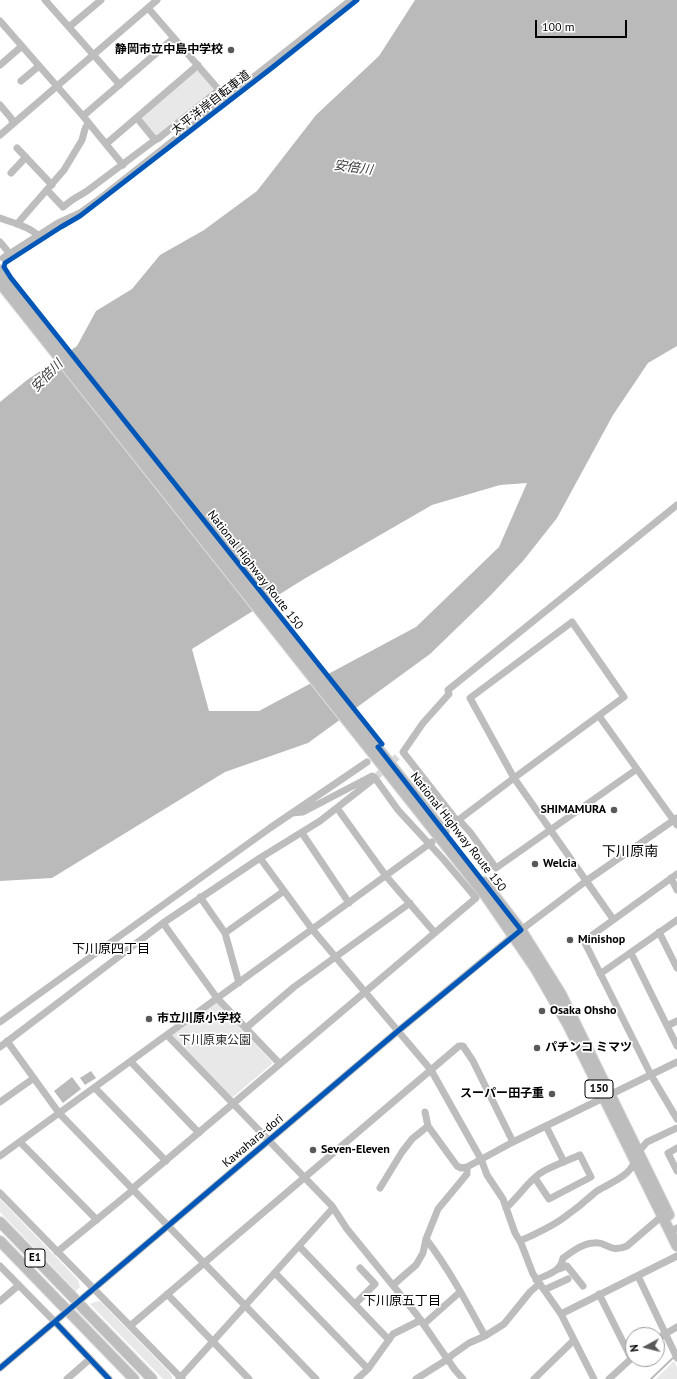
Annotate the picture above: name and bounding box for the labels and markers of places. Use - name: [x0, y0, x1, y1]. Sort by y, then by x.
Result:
- place label: 静岡市立中島中学校: [115, 43, 223, 57]
- marker: 静岡市立中島中学校: [226, 45, 236, 55]
- place label: SHIMAMURA: [540, 803, 606, 817]
- marker: SHIMAMURA: [609, 805, 619, 815]
- place label: Welcia: [543, 857, 577, 871]
- marker: Welcia: [530, 859, 540, 869]
- place label: Minishop: [578, 933, 625, 947]
- marker: Minishop: [565, 935, 575, 945]
- place label: Osaka Ohsho: [550, 1004, 617, 1018]
- marker: Osaka Ohsho: [537, 1006, 547, 1016]
- place label: 市立川原小学校: [157, 1012, 241, 1026]
- marker: 市立川原小学校: [144, 1014, 154, 1024]
- place label: パチンコ ミマツ: [545, 1041, 632, 1055]
- marker: パチンコ ミマツ: [532, 1043, 542, 1053]
- place label: スーパー田子重: [460, 1087, 544, 1101]
- marker: スーパー田子重: [547, 1089, 557, 1099]
- place label: Seven-Eleven: [321, 1143, 390, 1157]
- marker: Seven-Eleven: [308, 1145, 318, 1155]

